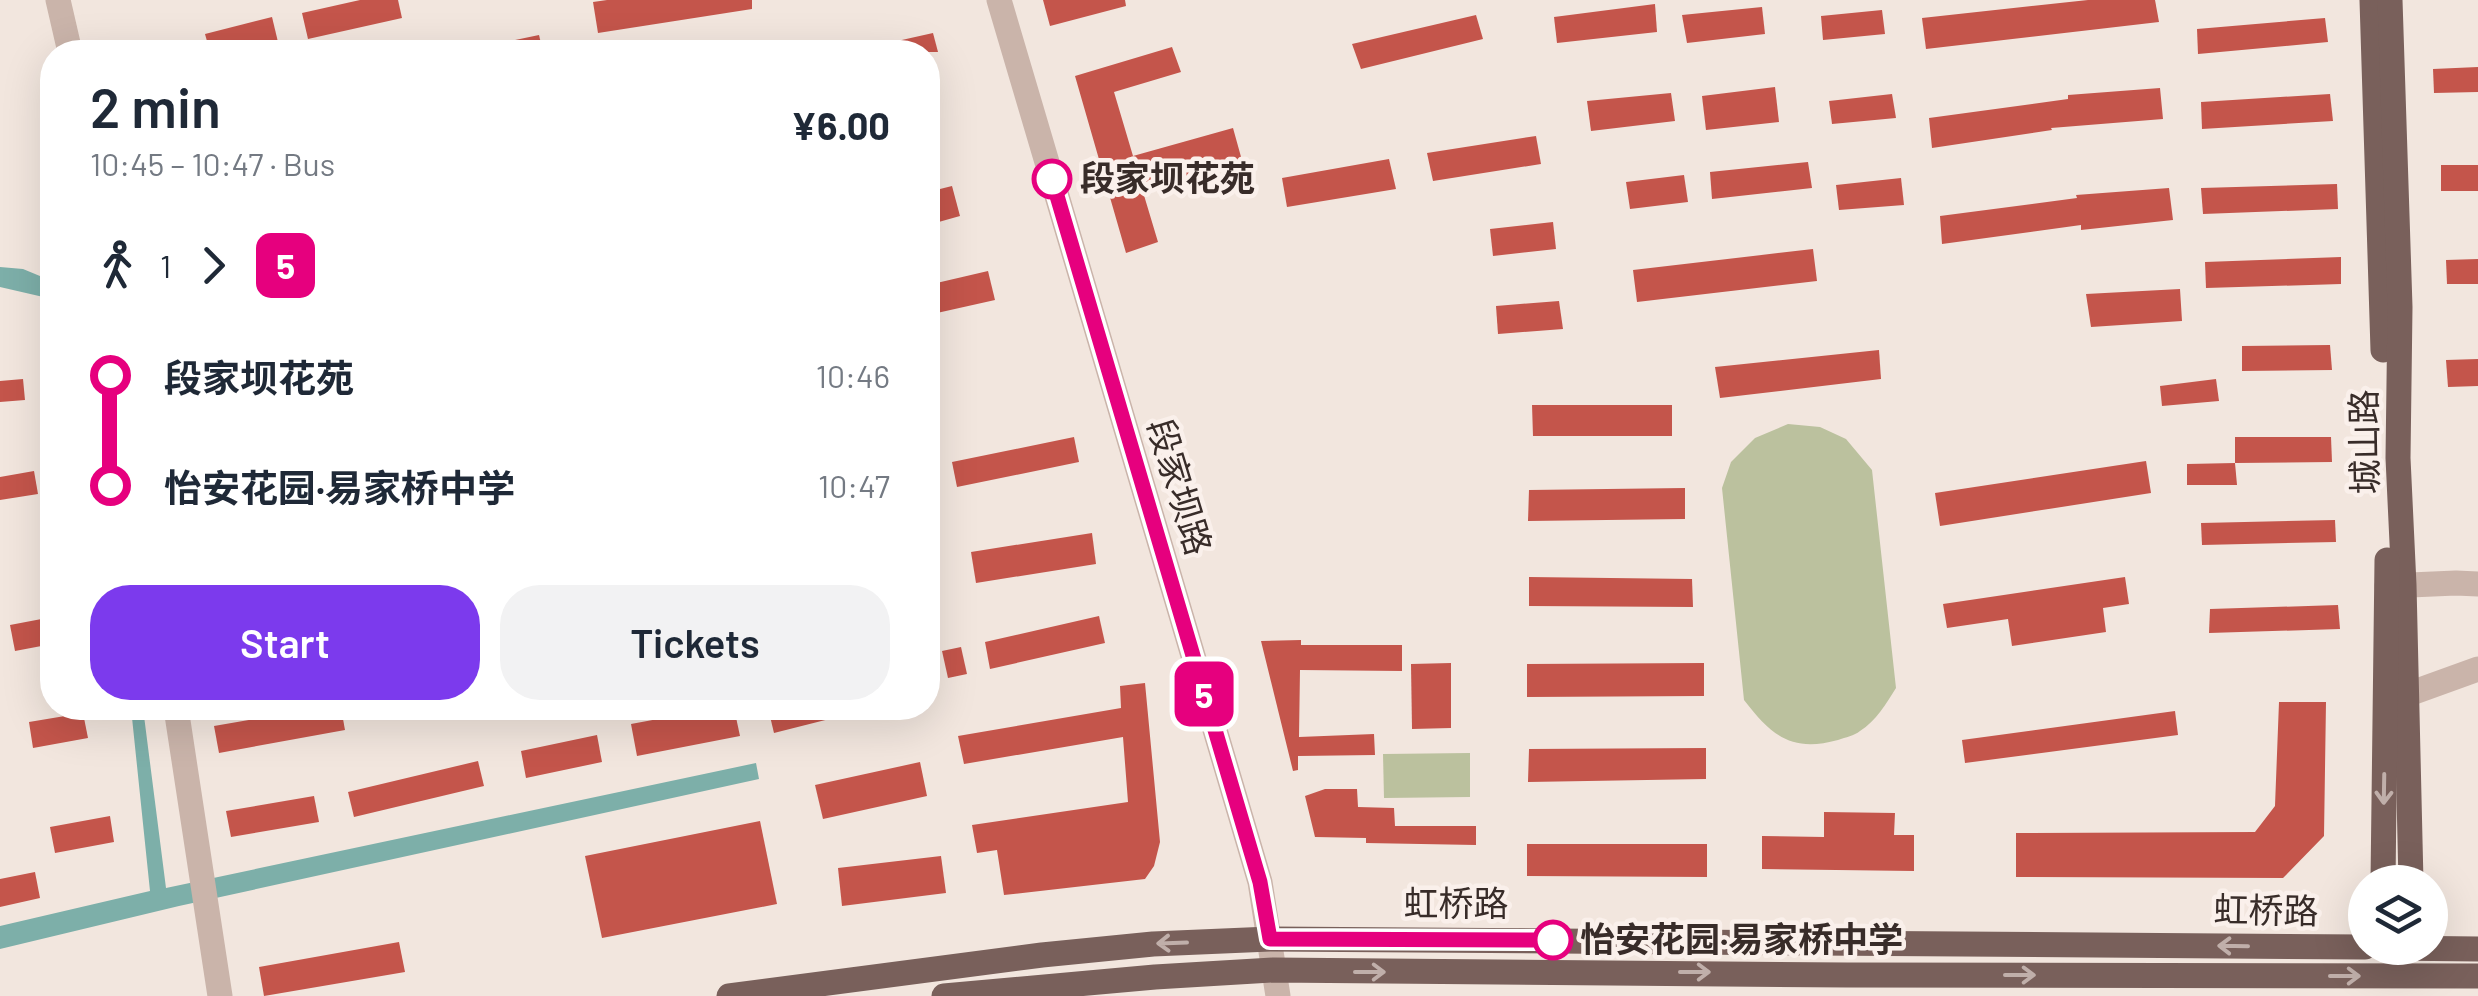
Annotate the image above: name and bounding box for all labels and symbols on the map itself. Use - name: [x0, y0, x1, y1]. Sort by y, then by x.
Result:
- place label: 段家坝花苑: [1080, 156, 1255, 198]
- marker: 段家坝花苑: [1033, 160, 1071, 198]
- street label: 城山路: [2341, 389, 2385, 495]
- street label: 段家坝路: [1140, 413, 1221, 560]
- line badge: 5: [1172, 662, 1236, 726]
- one-way arrow: [2374, 772, 2394, 804]
- street label: 虹桥路: [1403, 881, 1509, 923]
- street label: 虹桥路: [2213, 887, 2319, 931]
- place label: 怡安花园·易家桥中学: [1580, 917, 1903, 959]
- marker: 怡安花园·易家桥中学: [1534, 921, 1572, 959]
- one-way arrow: [1157, 934, 1189, 953]
- one-way arrow: [2217, 936, 2250, 956]
- one-way arrow: [1354, 962, 1386, 982]
- one-way arrow: [1678, 962, 1711, 982]
- one-way arrow: [2004, 966, 2036, 984]
- one-way arrow: [2328, 966, 2361, 986]

